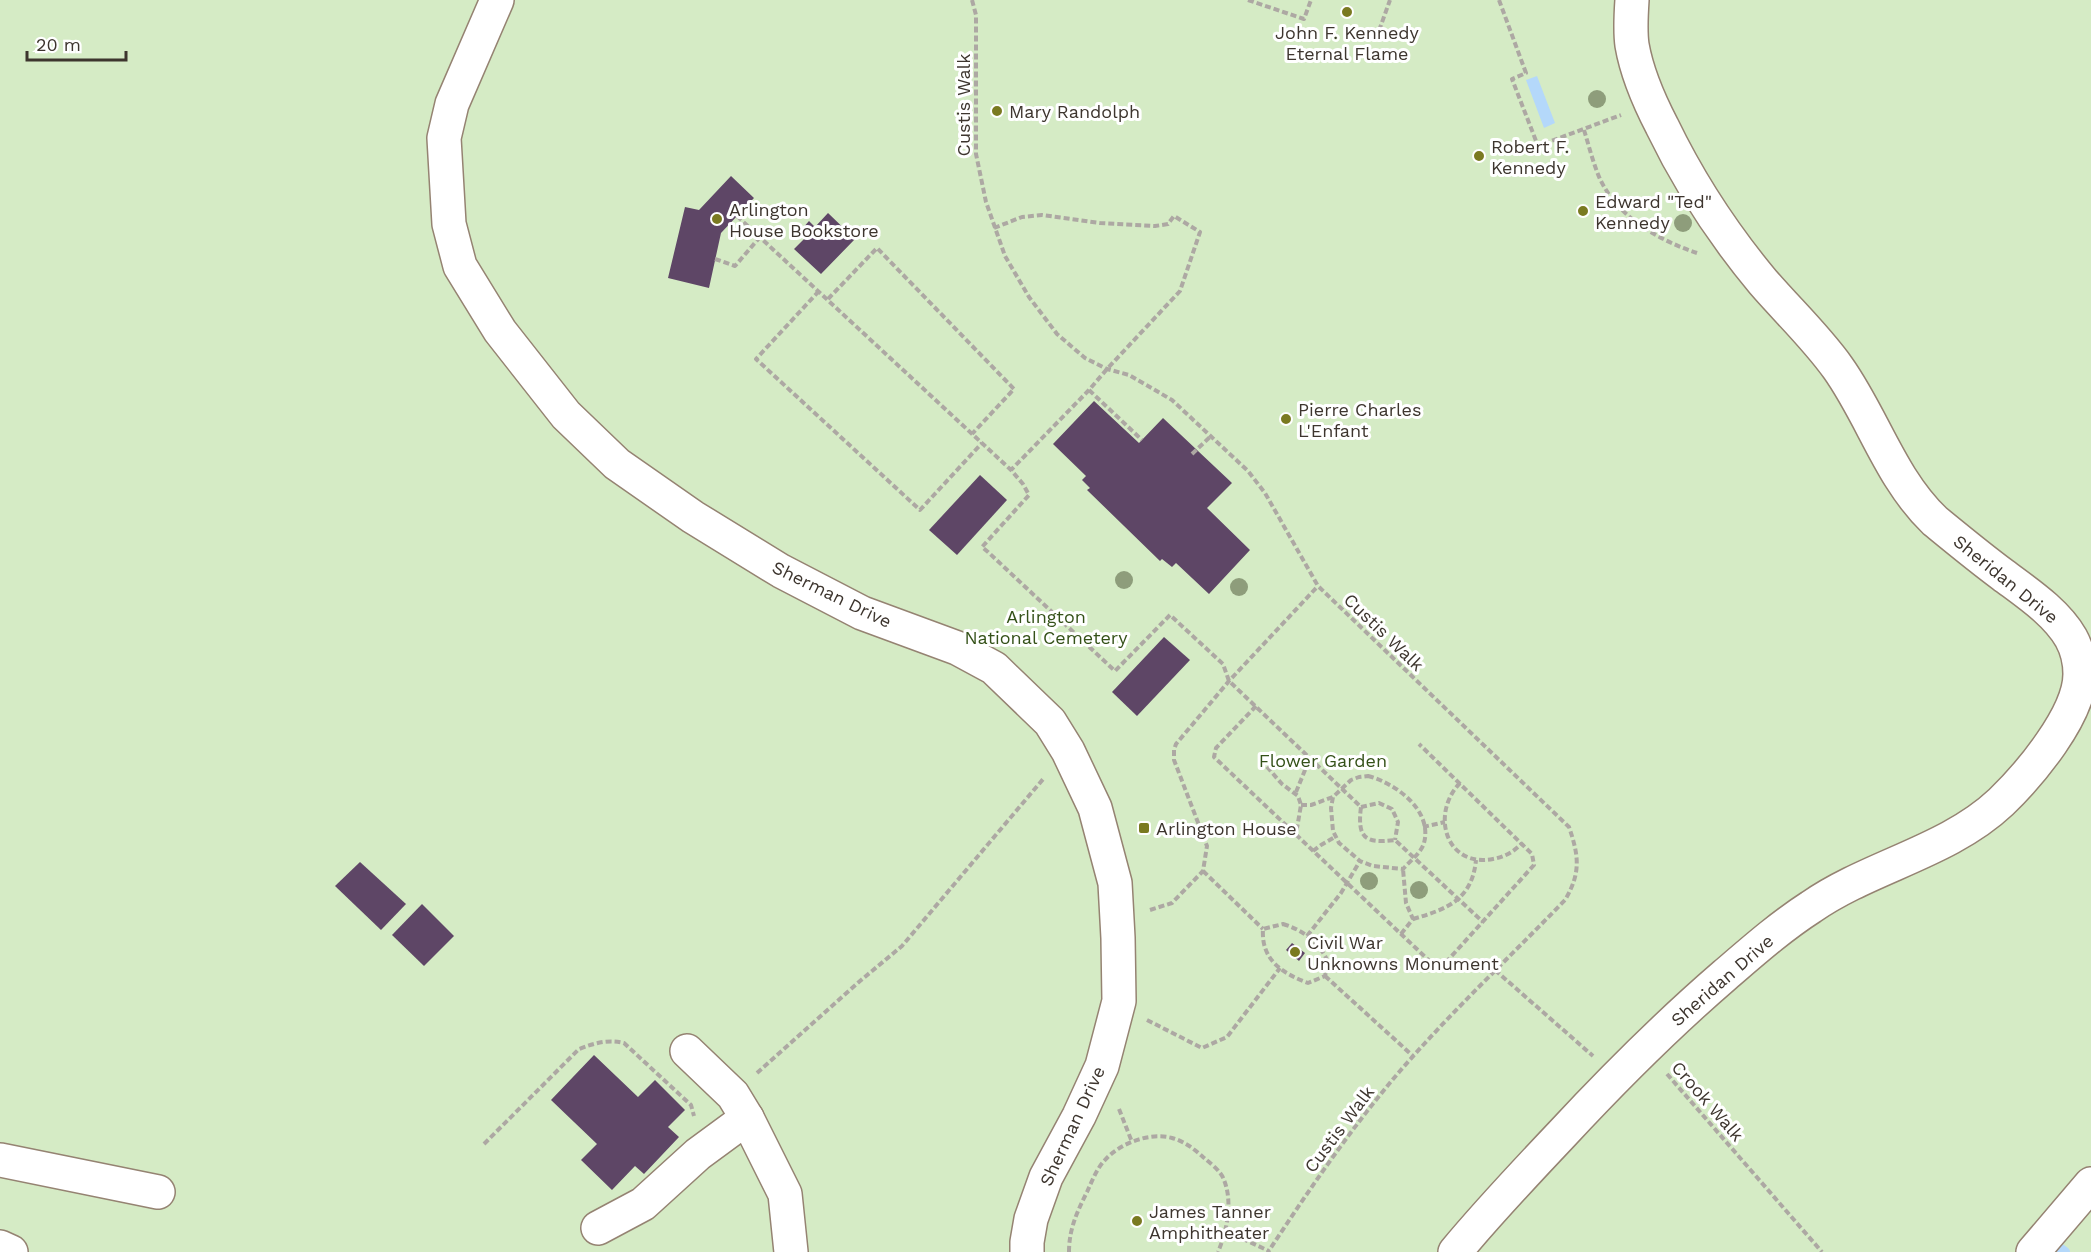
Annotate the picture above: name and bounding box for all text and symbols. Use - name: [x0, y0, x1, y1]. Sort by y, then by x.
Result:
- marker: John F. Kennedy Eternal Flame: [1340, 5, 1354, 19]
- place label: John F. Kennedy Eternal Flame: [1275, 22, 1420, 64]
- scale bar: [27, 24, 126, 62]
- text: 20 m: [36, 34, 81, 55]
- street label: Custis Walk: [953, 54, 974, 156]
- place label: Mary Randolph: [1009, 101, 1140, 122]
- marker: Mary Randolph: [990, 104, 1004, 118]
- place label: Robert F. Kennedy: [1491, 136, 1569, 178]
- marker: Robert F. Kennedy: [1472, 149, 1486, 163]
- place label: Edward "Ted" Kennedy: [1595, 191, 1712, 233]
- place label: Arlington House Bookstore: [729, 199, 879, 241]
- marker: Edward "Ted" Kennedy: [1576, 204, 1590, 218]
- marker: Arlington House Bookstore: [710, 212, 724, 226]
- place label: Pierre Charles L'Enfant: [1298, 399, 1421, 441]
- marker: Pierre Charles L'Enfant: [1279, 412, 1293, 426]
- street label: Sheridan Drive: [1949, 530, 2063, 628]
- street label: Sherman Drive: [769, 556, 895, 632]
- street label: Custis Walk: [1340, 589, 1428, 675]
- park label: Arlington National Cemetery: [965, 606, 1128, 648]
- park label: Flower Garden: [1259, 750, 1387, 771]
- place label: Arlington House: [1156, 818, 1297, 839]
- marker: Arlington House: [1137, 821, 1151, 835]
- street label: Sheridan Drive: [1667, 930, 1777, 1030]
- place label: Civil War Unknowns Monument: [1307, 932, 1499, 974]
- marker: Civil War Unknowns Monument: [1288, 945, 1302, 959]
- street label: Crook Walk: [1668, 1057, 1748, 1145]
- street label: Sherman Drive: [1035, 1063, 1109, 1189]
- street label: Custis Walk: [1300, 1082, 1378, 1176]
- place label: James Tanner Amphitheater: [1149, 1201, 1271, 1243]
- marker: James Tanner Amphitheater: [1130, 1214, 1144, 1228]

